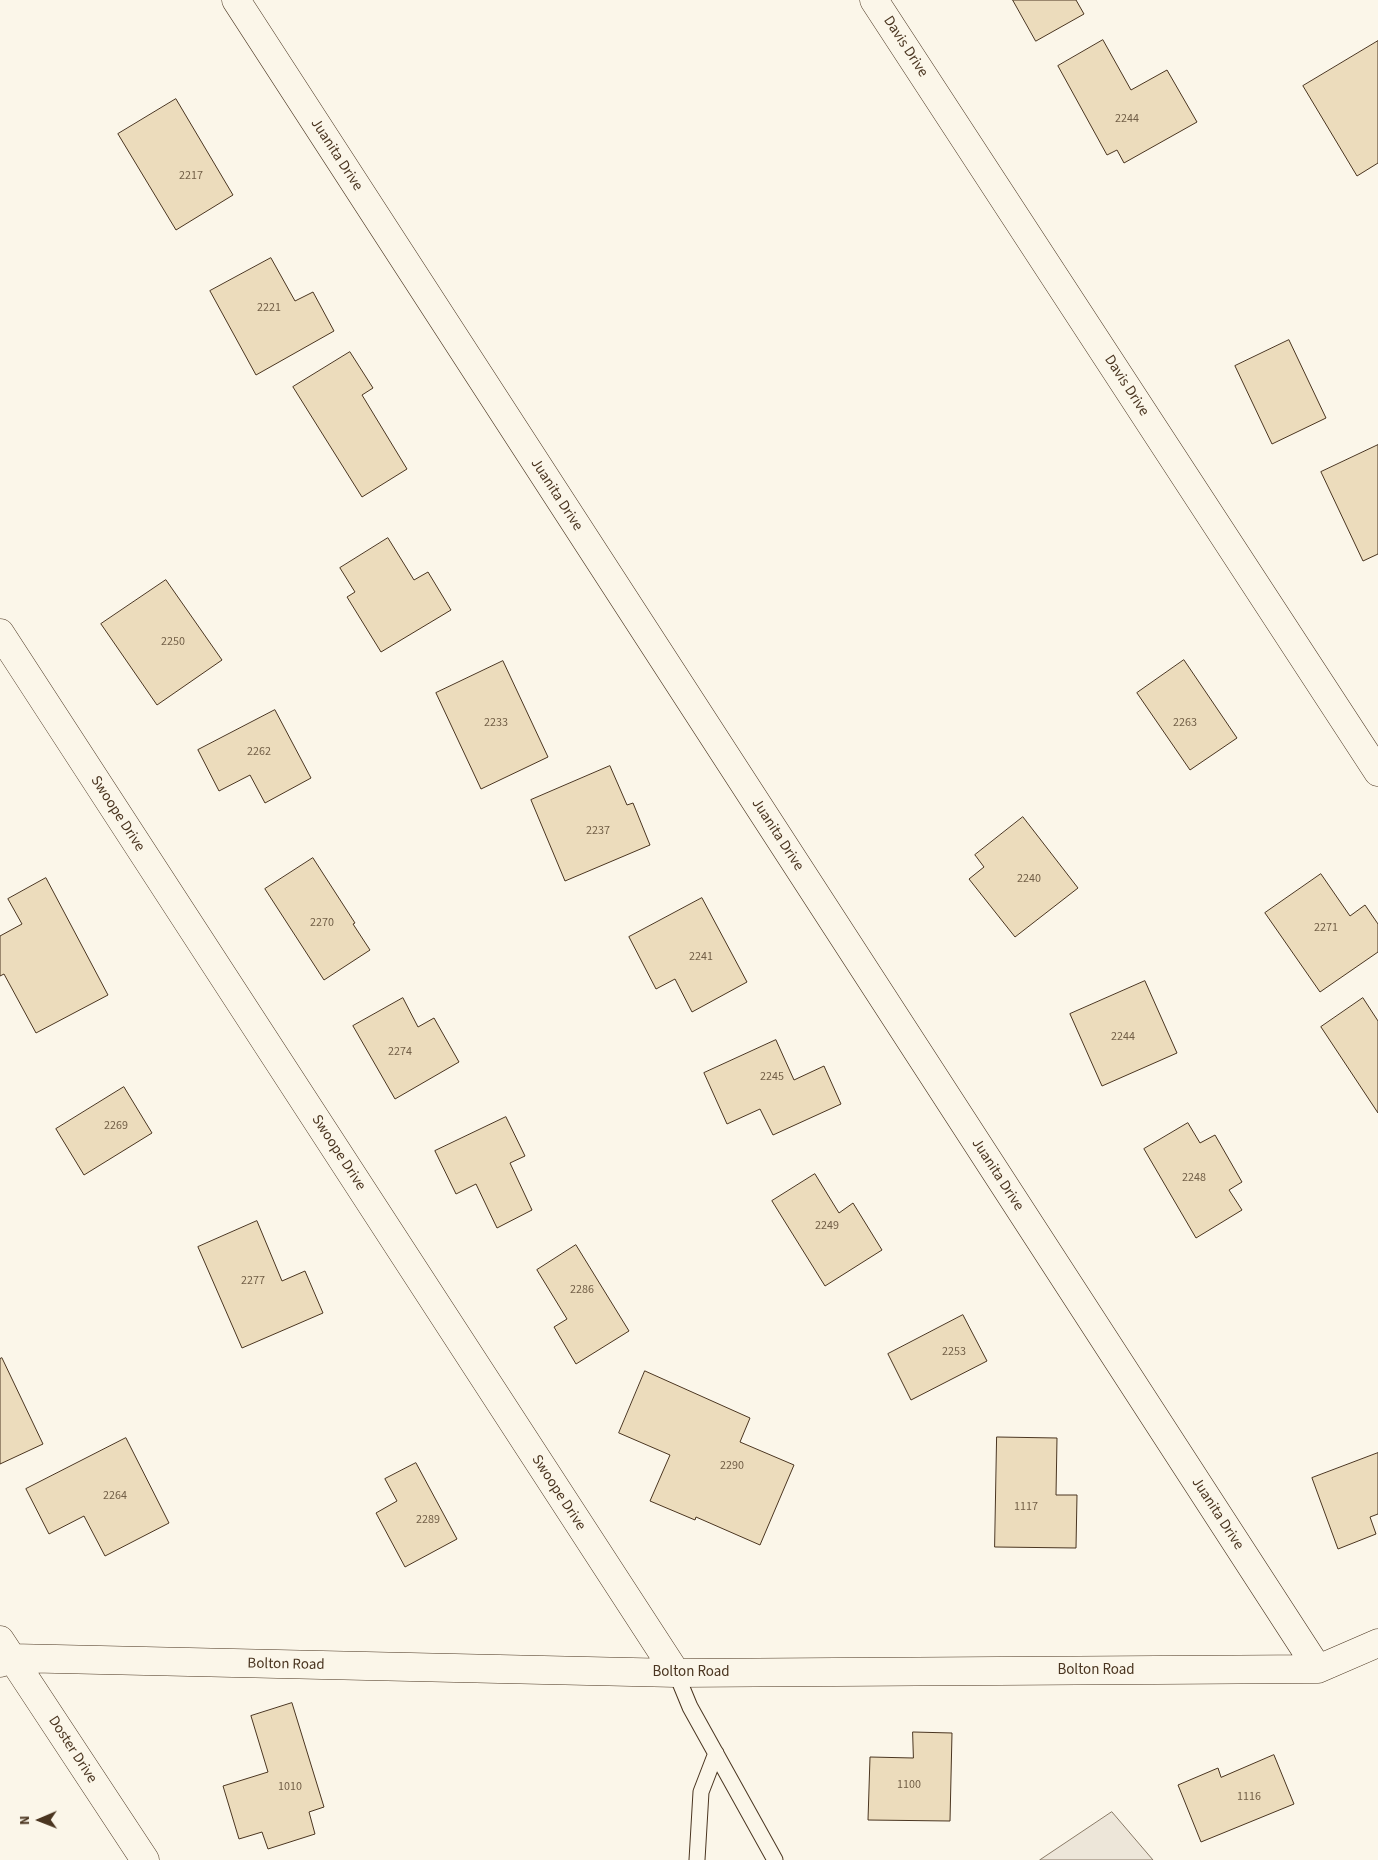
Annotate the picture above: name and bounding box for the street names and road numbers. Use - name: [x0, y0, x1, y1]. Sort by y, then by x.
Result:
- street label: Davis Drive: [879, 13, 931, 81]
- street label: Juanita Drive: [306, 115, 366, 195]
- street label: Davis Drive: [1100, 352, 1152, 420]
- street label: Juanita Drive: [526, 455, 586, 535]
- street label: Swoope Drive: [86, 773, 148, 855]
- street label: Juanita Drive: [747, 795, 807, 875]
- street label: Swoope Drive: [307, 1112, 369, 1194]
- street label: Juanita Drive: [967, 1135, 1027, 1215]
- street label: Swoope Drive: [527, 1452, 589, 1534]
- street label: Juanita Drive: [1187, 1474, 1247, 1554]
- street label: Bolton Road: [247, 1655, 325, 1675]
- street label: Bolton Road: [1057, 1662, 1135, 1680]
- street label: Bolton Road: [652, 1664, 730, 1682]
- street label: Doster Drive: [44, 1713, 100, 1787]

